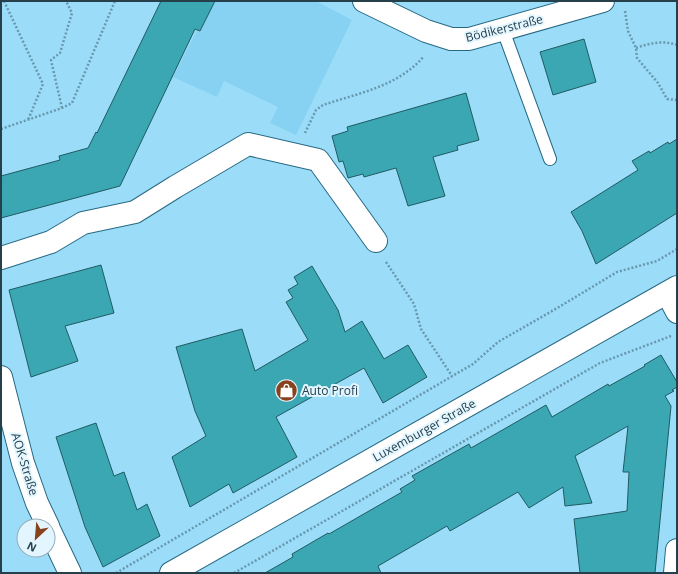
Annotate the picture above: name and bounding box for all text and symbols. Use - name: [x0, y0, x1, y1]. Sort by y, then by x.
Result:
- street label: Bödikerstraße: [464, 10, 545, 46]
- shop icon: Auto Profi: [273, 377, 299, 403]
- place label: Auto Profi: [302, 382, 358, 399]
- street label: Luxemburger Straße: [369, 394, 479, 465]
- street label: AOK-Straße: [7, 431, 43, 498]
- north arrow: [16, 518, 56, 558]
- text: N: [24, 539, 39, 556]

